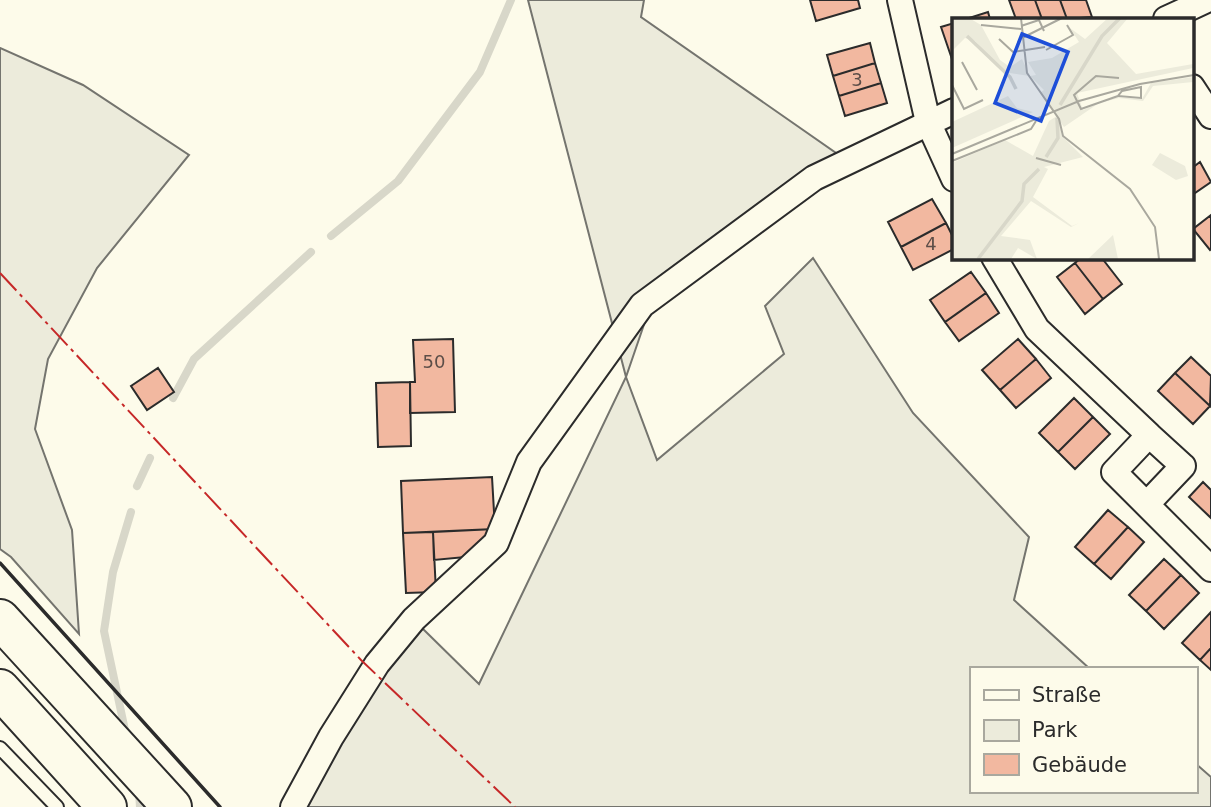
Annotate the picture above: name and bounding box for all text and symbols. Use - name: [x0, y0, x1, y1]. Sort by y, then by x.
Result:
- inset map: [952, 18, 1194, 259]
- house number: 3: [851, 69, 863, 90]
- house number: 4: [925, 233, 937, 254]
- house number: 50: [423, 351, 445, 372]
- legend: [970, 667, 1197, 793]
- text: Straße: [1032, 683, 1101, 707]
- text: Park: [1032, 718, 1078, 742]
- text: Gebäude: [1032, 753, 1127, 777]

